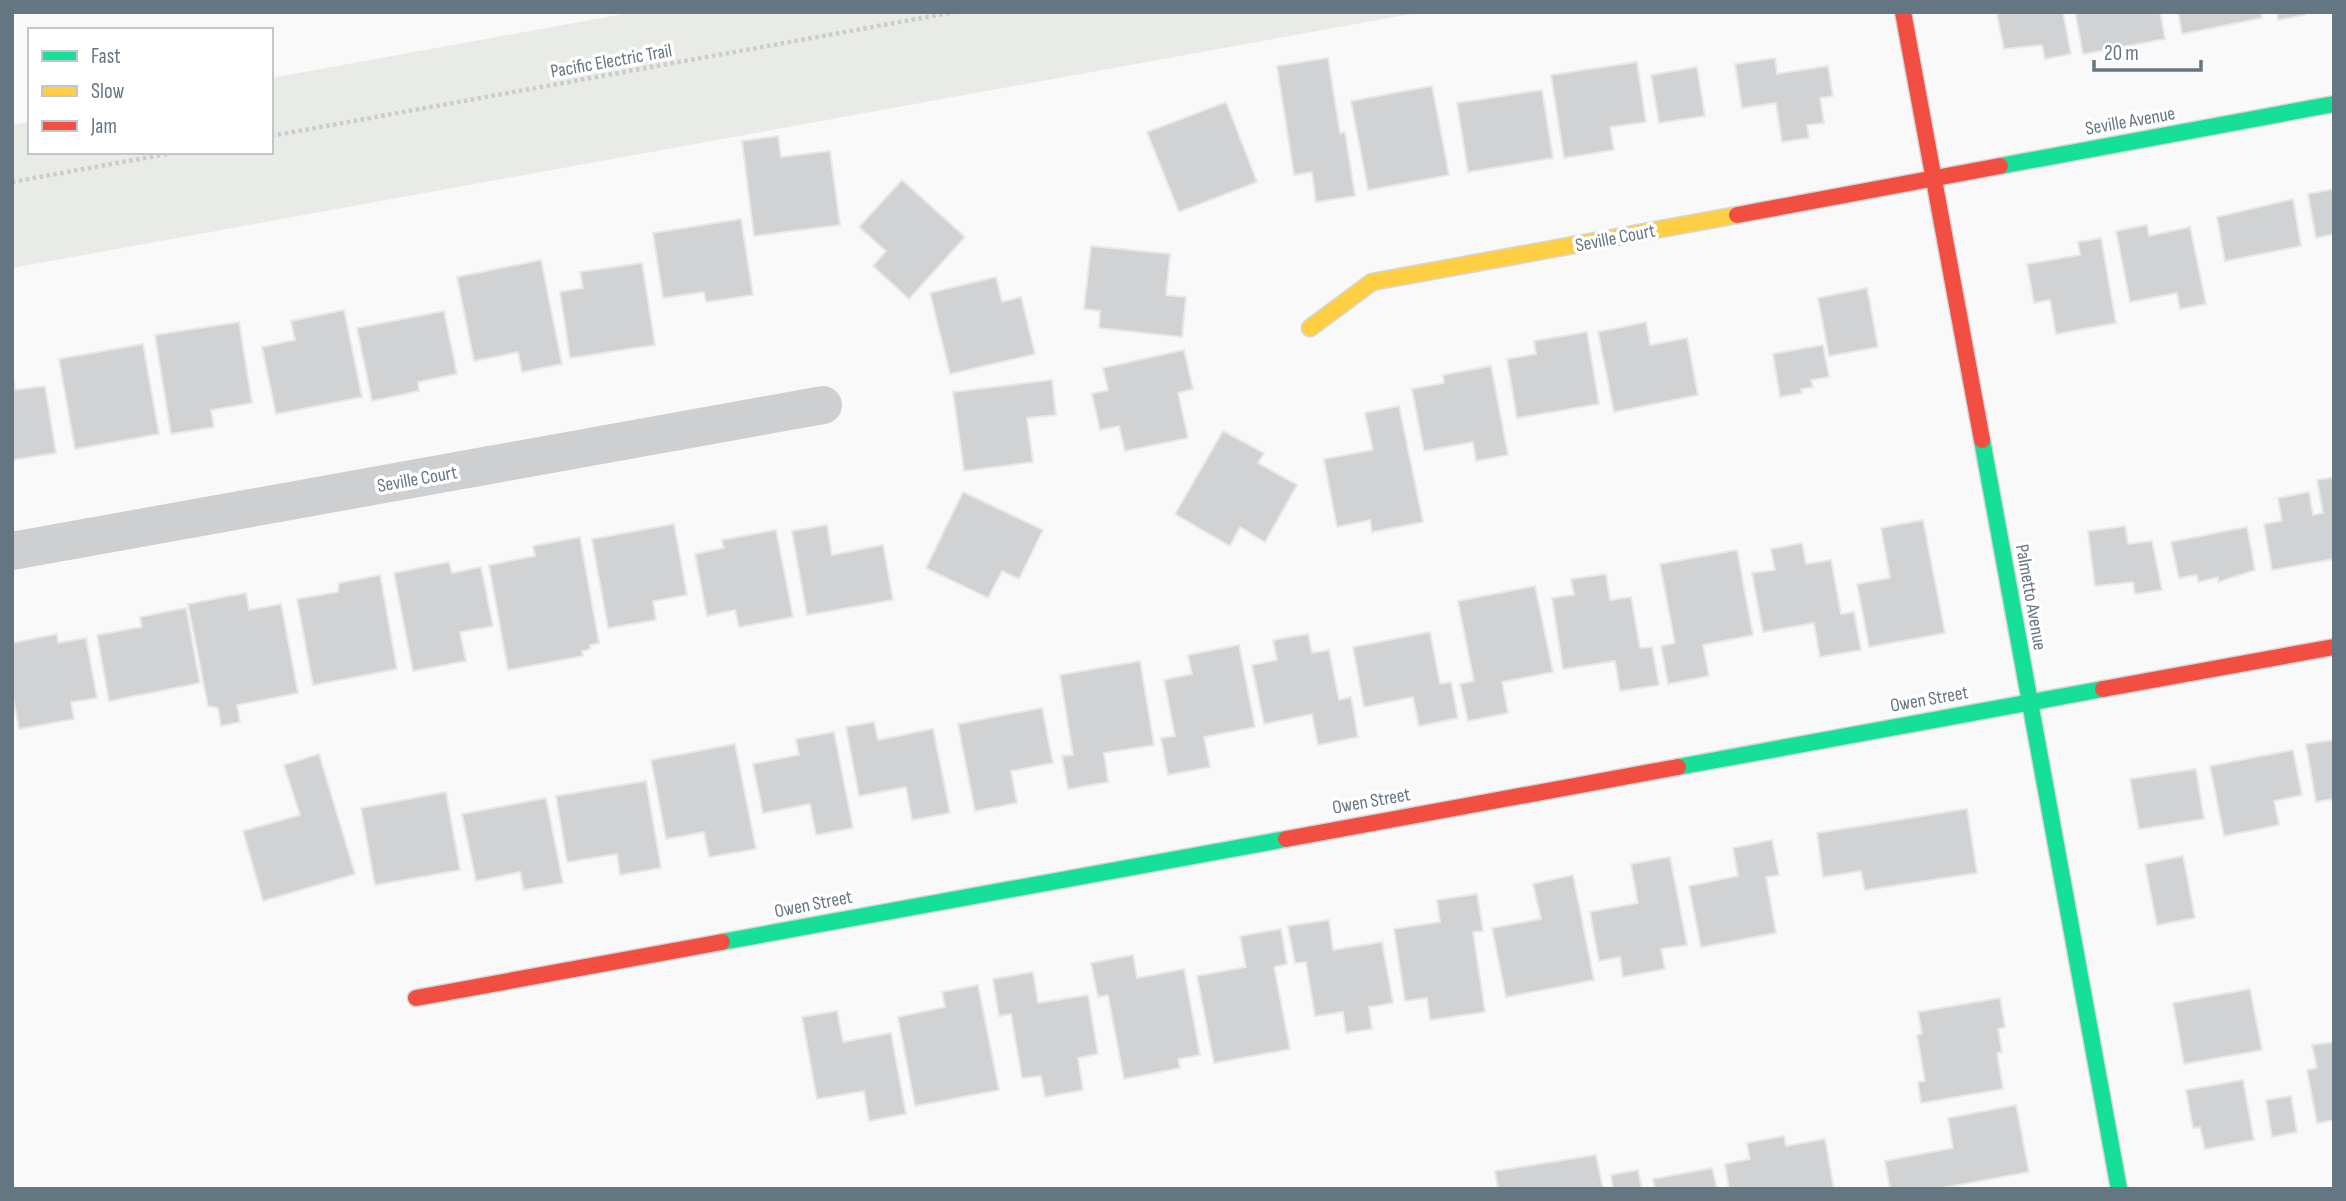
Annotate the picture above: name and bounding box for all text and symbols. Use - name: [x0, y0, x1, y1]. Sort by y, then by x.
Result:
- legend: [28, 28, 273, 154]
- scale bar: [2094, 28, 2201, 72]
- street label: Pacific Electric Trail: [549, 39, 674, 83]
- text: 20 m: [2104, 41, 2139, 66]
- text: Fast: [91, 44, 121, 69]
- text: Slow: [91, 79, 125, 104]
- street label: Seville Avenue: [2084, 102, 2177, 141]
- text: Jam: [90, 114, 117, 139]
- street label: Seville Court: [1574, 219, 1657, 257]
- street label: Seville Court: [376, 461, 459, 498]
- street label: Palmetto Avenue: [2010, 542, 2051, 652]
- street label: Owen Street: [1888, 681, 1970, 718]
- street label: Owen Street: [1330, 783, 1412, 820]
- street label: Owen Street: [772, 886, 854, 923]

